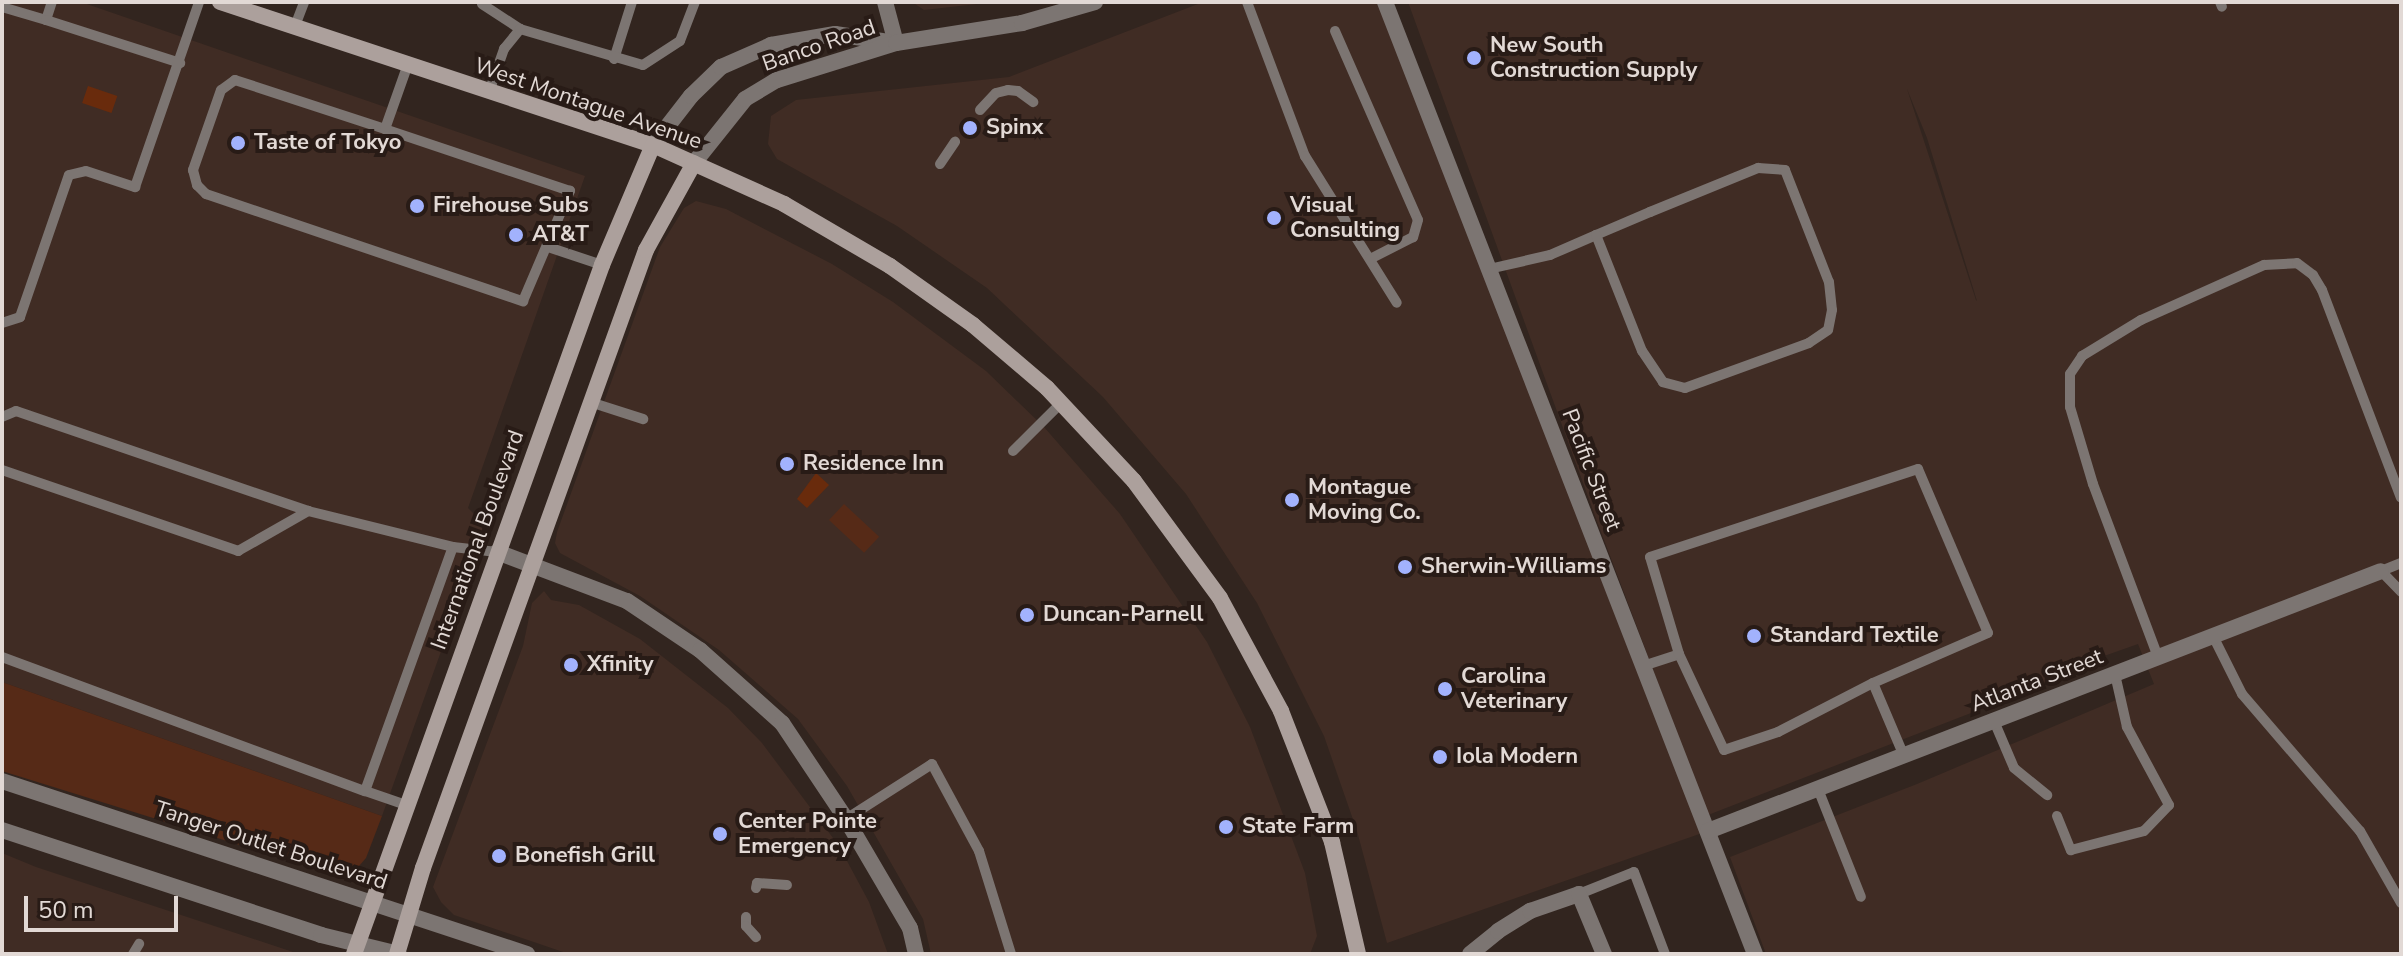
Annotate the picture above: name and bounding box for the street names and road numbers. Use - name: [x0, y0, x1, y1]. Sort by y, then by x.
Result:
- street label: Banco Road: [759, 14, 879, 78]
- street label: West Montague Avenue: [471, 53, 705, 155]
- street label: Pacific Street: [1556, 405, 1626, 535]
- street label: International Boulevard: [426, 427, 530, 653]
- street label: Atlanta Street: [1967, 644, 2107, 718]
- street label: Tanger Outlet Boulevard: [151, 796, 391, 896]

